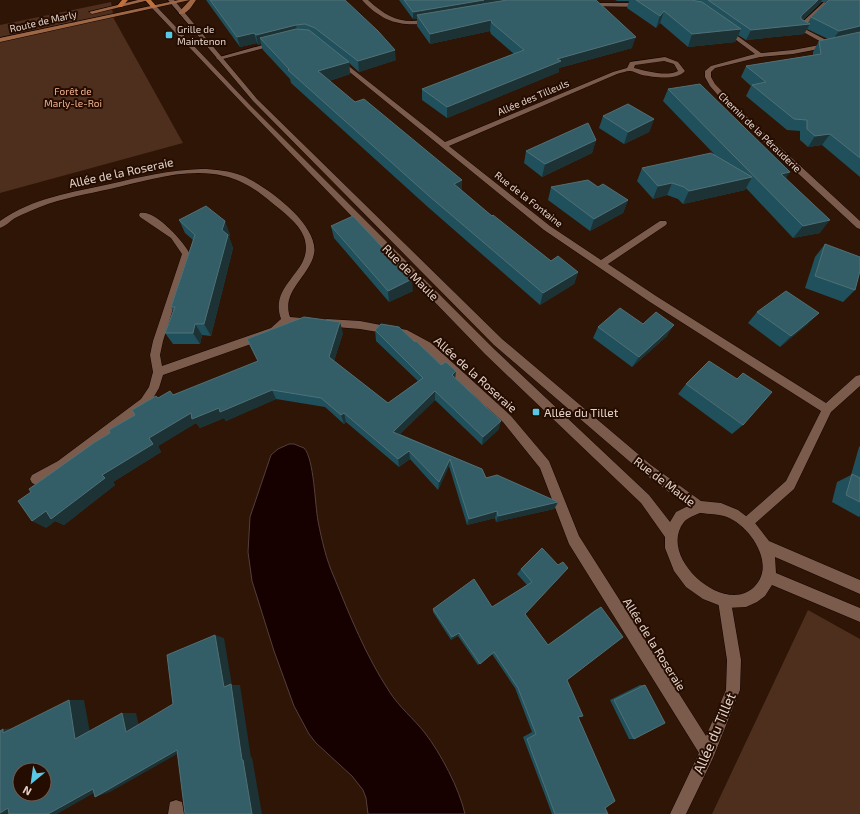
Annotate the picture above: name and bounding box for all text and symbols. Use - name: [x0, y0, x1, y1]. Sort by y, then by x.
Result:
- street label: Route de Marly: [8, 7, 78, 35]
- place label: Grille de Maintenon: [177, 23, 226, 47]
- marker: Grille de Maintenon: [164, 30, 174, 40]
- street label: Allée des Tilleuls: [495, 76, 571, 118]
- park label: Forêt de Marly-le-Roi: [44, 85, 102, 109]
- street label: Chemin de la Pérauderie: [716, 90, 804, 174]
- street label: Allée de la Roseraie: [67, 154, 175, 190]
- street label: Rue de la Fontaine: [493, 169, 565, 229]
- street label: Rue de Maule: [380, 241, 442, 303]
- street label: Allée de la Roseraie: [432, 333, 520, 415]
- place label: Allée du Tillet: [544, 405, 619, 419]
- marker: Allée du Tillet: [531, 407, 541, 417]
- street label: Rue de Maule: [631, 453, 699, 509]
- street label: Allée de la Roseraie: [621, 595, 689, 693]
- street label: Allée du Tillet: [689, 690, 739, 776]
- north arrow: [12, 762, 52, 802]
- text: N: [20, 784, 34, 799]

